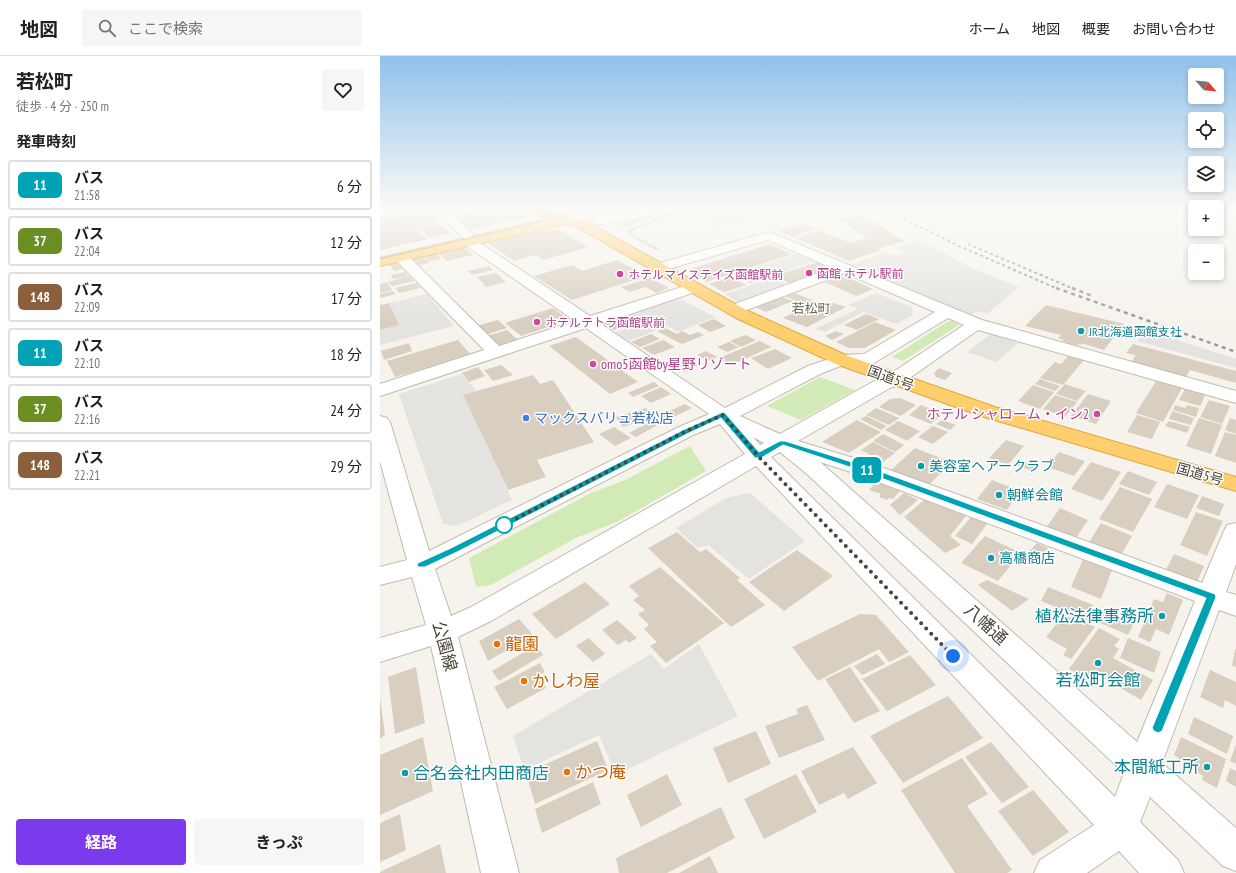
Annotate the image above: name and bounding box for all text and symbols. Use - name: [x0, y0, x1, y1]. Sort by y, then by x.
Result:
- search box: [82, 10, 362, 46]
- text: 地図: [20, 17, 58, 41]
- icon: search: [96, 17, 118, 39]
- text: ここで検索: [128, 19, 203, 38]
- text: ホーム: [968, 20, 1010, 38]
- text: 地図: [1032, 20, 1060, 38]
- text: 概要: [1082, 20, 1110, 38]
- text: お問い合わせ: [1132, 20, 1216, 38]
- north arrow: [1188, 68, 1224, 104]
- map controls: [1188, 68, 1224, 280]
- text: 若松町: [16, 69, 73, 93]
- button: heart: [322, 69, 364, 111]
- text: 徒歩 · 4 分 · 250 m: [16, 98, 109, 115]
- button: locate: [1188, 112, 1224, 148]
- text: 発車時刻: [16, 132, 76, 151]
- button: layers: [1188, 156, 1224, 192]
- text: バス: [74, 168, 104, 187]
- text: 11: [33, 176, 47, 194]
- text: 6 分: [337, 177, 362, 196]
- text: 21:58: [74, 187, 100, 204]
- button: +: [1188, 200, 1224, 236]
- text: バス: [74, 224, 104, 243]
- text: 37: [33, 232, 47, 250]
- text: 12 分: [330, 233, 362, 252]
- text: 22:04: [74, 243, 100, 260]
- button: −: [1188, 244, 1224, 280]
- place label: 函館 ホテル駅前: [817, 266, 904, 281]
- place label: ホテルマイステイズ函館駅前: [628, 267, 783, 282]
- marker: 函館 ホテル駅前: [804, 268, 814, 278]
- marker: ホテルマイステイズ函館駅前: [615, 269, 625, 279]
- text: バス: [74, 280, 104, 299]
- text: 148: [30, 288, 50, 306]
- text: 17 分: [331, 289, 362, 308]
- text: 22:09: [74, 299, 100, 316]
- district label: 若松町: [791, 300, 831, 317]
- place label: ホテルテトラ函館駅前: [545, 315, 665, 330]
- marker: ホテルテトラ函館駅前: [532, 317, 542, 327]
- place label: JR北海道函館支社: [1088, 324, 1182, 339]
- marker: JR北海道函館支社: [1076, 326, 1086, 336]
- text: バス: [74, 336, 104, 355]
- text: 11: [33, 344, 47, 362]
- text: 18 分: [330, 345, 362, 364]
- text: 22:10: [74, 355, 100, 372]
- place label: omo5函館by星野リゾート: [601, 355, 752, 373]
- marker: omo5函館by星野リゾート: [588, 359, 598, 369]
- street label: 国道5号: [865, 361, 917, 395]
- text: バス: [74, 392, 104, 411]
- text: 37: [33, 400, 47, 418]
- text: 24 分: [330, 401, 362, 420]
- place label: ホテル シャローム・イン2: [926, 405, 1089, 423]
- place label: マックスバリュ若松店: [534, 409, 674, 427]
- marker: ホテル シャローム・イン2: [1092, 409, 1102, 419]
- text: 22:16: [74, 411, 100, 428]
- marker: マックスバリュ若松店: [521, 413, 531, 423]
- text: バス: [74, 448, 104, 467]
- text: 148: [30, 456, 50, 474]
- text: 29 分: [330, 457, 362, 476]
- line badge: 11: [849, 457, 885, 483]
- place label: 美容室ヘアークラブ: [929, 457, 1054, 475]
- street label: 国道5号: [1174, 459, 1226, 489]
- text: 11: [860, 461, 874, 479]
- marker: 美容室ヘアークラブ: [916, 461, 926, 471]
- text: 22:21: [74, 467, 100, 484]
- place label: 朝鮮会館: [1007, 486, 1063, 504]
- marker: 朝鮮会館: [994, 490, 1004, 500]
- unlabelled marker: [495, 516, 513, 534]
- place label: 高橋商店: [999, 549, 1055, 567]
- marker: 高橋商店: [986, 553, 996, 563]
- street label: 八幡通: [960, 599, 1012, 649]
- place label: 植松法律事務所: [1035, 605, 1154, 627]
- marker: 植松法律事務所: [1157, 611, 1167, 621]
- street label: 公園線: [428, 619, 462, 673]
- place label: 龍園: [505, 633, 539, 655]
- marker: 龍園: [492, 639, 502, 649]
- your location: [943, 646, 963, 666]
- marker: 若松町会館: [1093, 658, 1103, 668]
- place label: 若松町会館: [1056, 669, 1141, 691]
- place label: かしわ屋: [532, 670, 600, 692]
- marker: かしわ屋: [519, 676, 529, 686]
- place label: 本間紙工所: [1114, 756, 1199, 778]
- place label: かつ庵: [575, 761, 626, 783]
- place label: 合名会社内田商店: [413, 762, 549, 784]
- marker: 本間紙工所: [1202, 762, 1212, 772]
- marker: かつ庵: [562, 767, 572, 777]
- marker: 合名会社内田商店: [400, 768, 410, 778]
- button: 経路: [16, 819, 186, 865]
- button: きっぷ: [194, 819, 364, 865]

